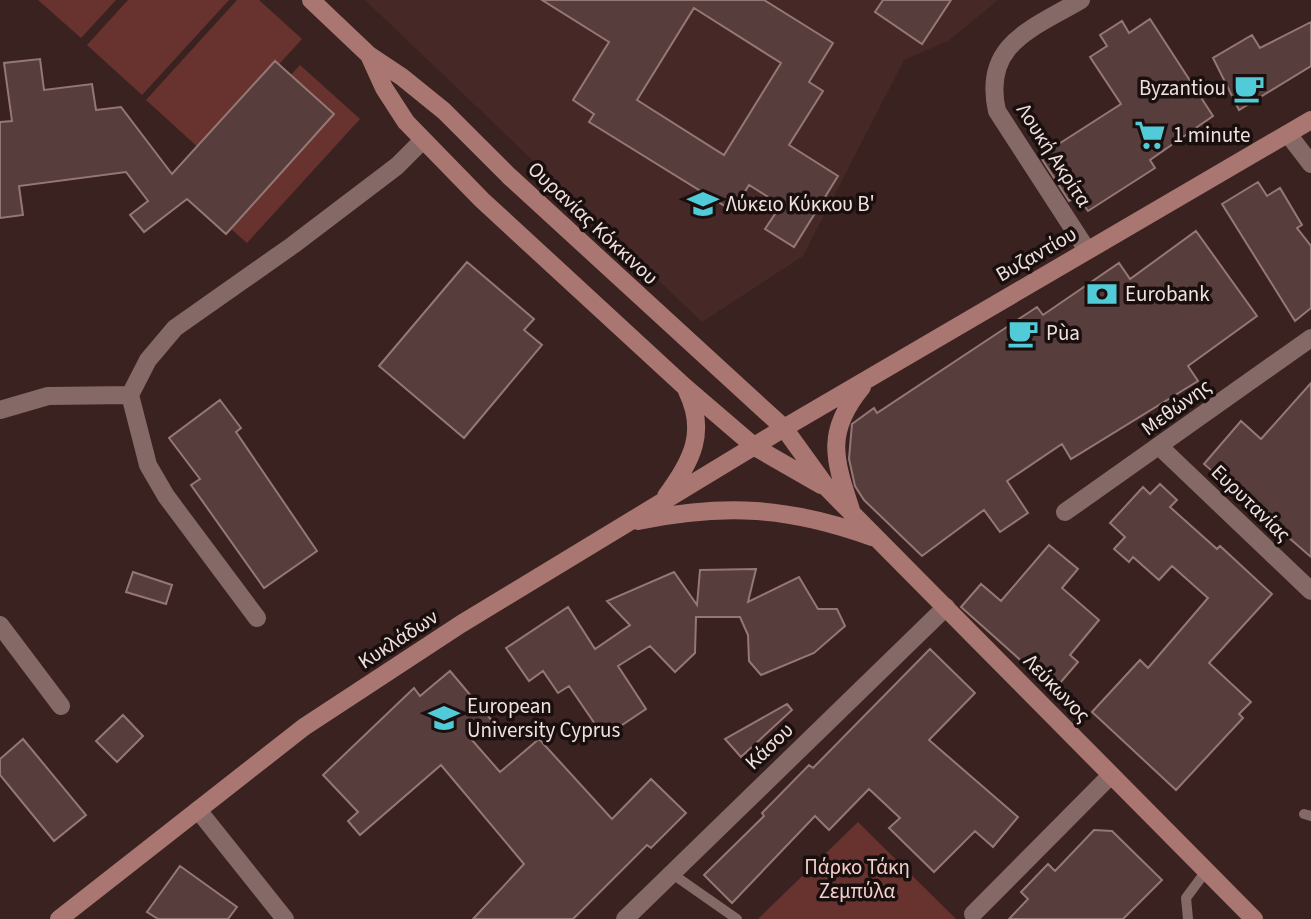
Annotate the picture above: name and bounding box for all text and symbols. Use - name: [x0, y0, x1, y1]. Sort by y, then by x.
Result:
- cafe icon: Byzantiou: [1232, 71, 1266, 105]
- place label: Byzantiou: [1139, 73, 1226, 103]
- street label: Λουκή Ακρίτα: [1009, 97, 1099, 213]
- supermarket icon: 1 minute: [1133, 118, 1167, 152]
- place label: 1 minute: [1173, 120, 1250, 150]
- street label: Ουρανίας Κόκκινου: [521, 154, 665, 292]
- school or university icon: Λύκειο Κύκκου Β': [686, 187, 720, 221]
- place label: Λύκειο Κύκκου Β': [726, 189, 875, 219]
- street label: Βυζαντίου: [990, 219, 1082, 289]
- bank icon: Eurobank: [1085, 277, 1119, 311]
- place label: Eurobank: [1125, 279, 1210, 309]
- cafe icon: Pùa: [1006, 316, 1040, 350]
- place label: Pùa: [1046, 318, 1080, 348]
- street label: Μεθώνης: [1135, 371, 1217, 443]
- street label: Ευρυτανίας: [1204, 457, 1298, 549]
- street label: Κυκλάδων: [352, 602, 444, 676]
- street label: Λεύκωνος: [1017, 647, 1097, 729]
- place label: European University Cyprus: [467, 691, 620, 745]
- school or university icon: European University Cyprus: [427, 701, 461, 735]
- street label: Κάσου: [738, 715, 800, 777]
- park label: Πάρκο Τάκη Ζεμπύλα: [804, 852, 910, 906]

